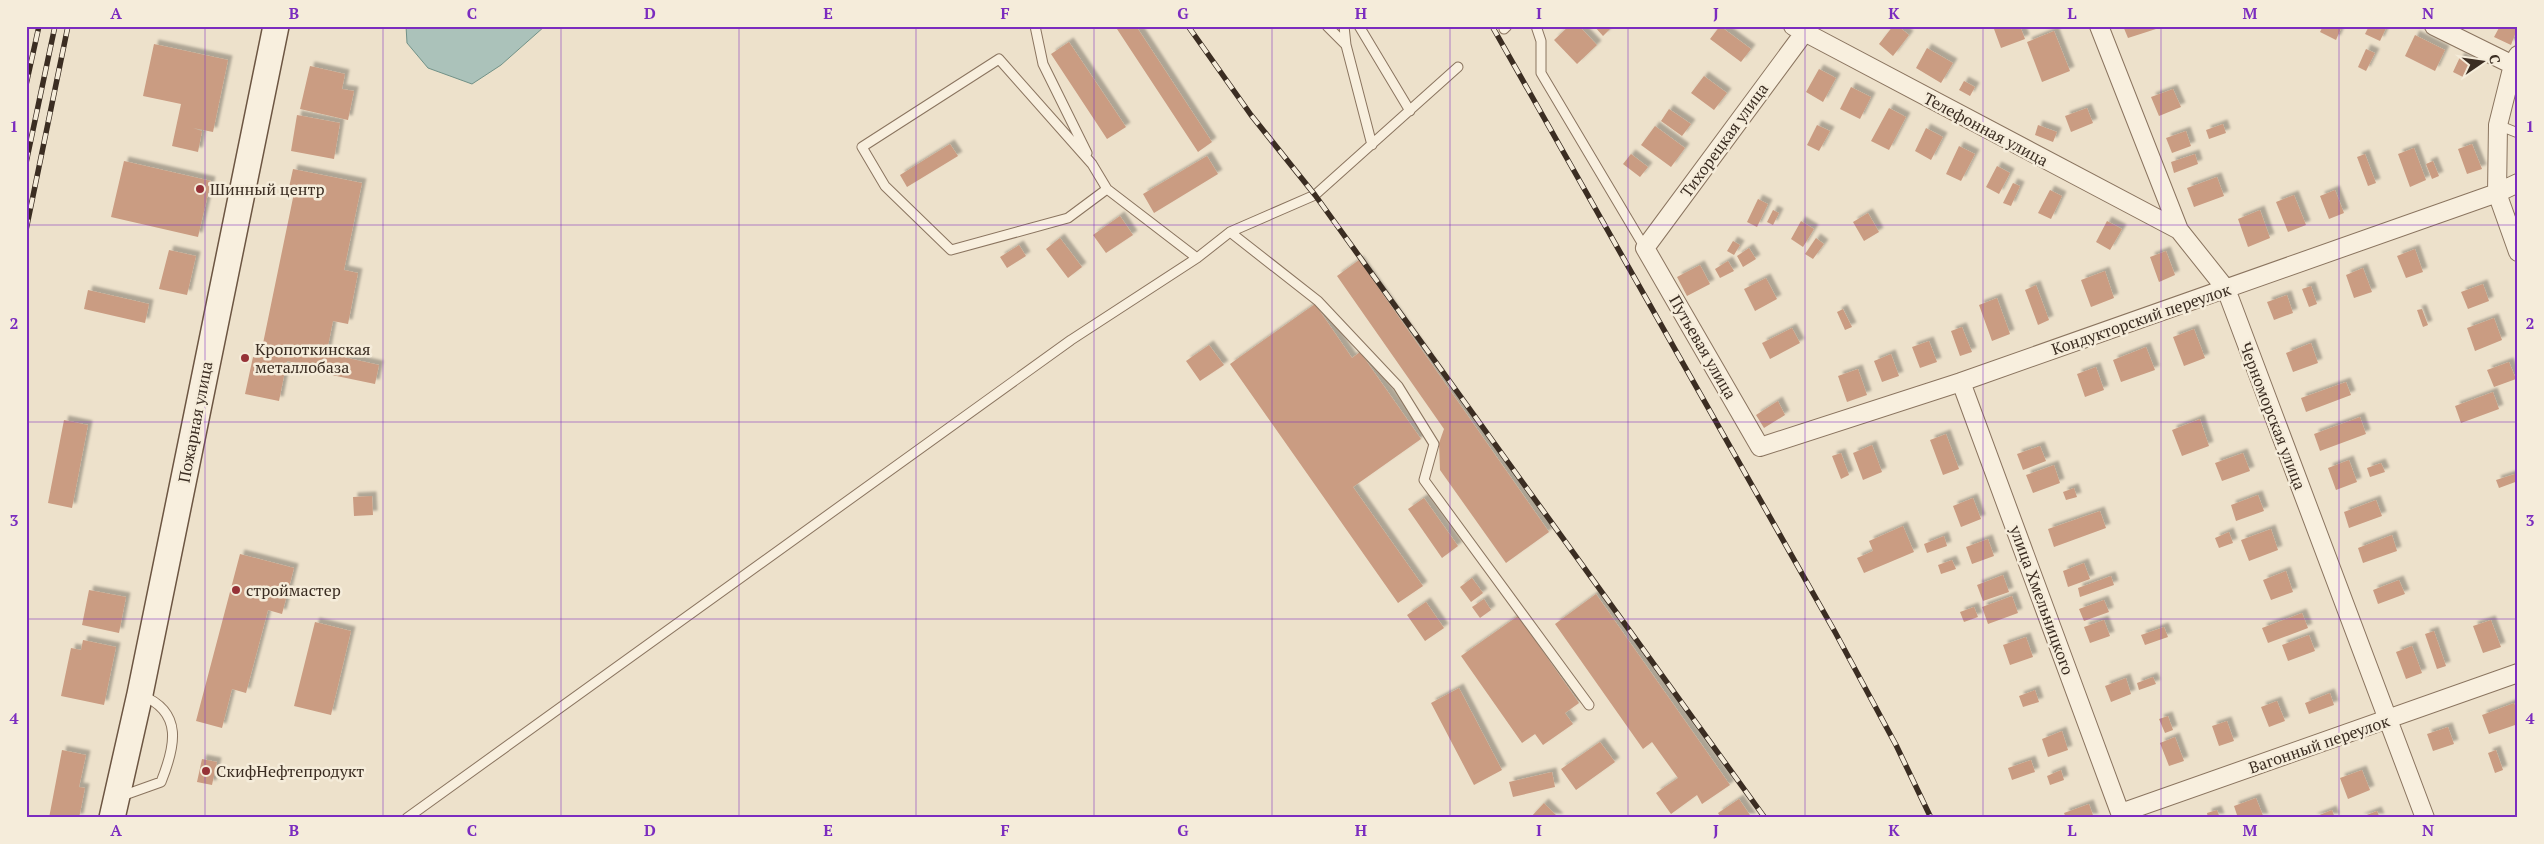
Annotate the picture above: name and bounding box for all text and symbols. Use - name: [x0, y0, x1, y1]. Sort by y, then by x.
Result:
- text: A: [110, 2, 122, 24]
- text: B: [289, 2, 299, 24]
- text: C: [467, 2, 477, 24]
- text: D: [644, 2, 656, 24]
- text: E: [823, 2, 833, 24]
- text: F: [1000, 2, 1010, 24]
- text: G: [1177, 2, 1189, 24]
- text: H: [1355, 2, 1367, 24]
- text: I: [1536, 2, 1542, 24]
- text: J: [1713, 2, 1719, 24]
- text: K: [1888, 2, 1900, 24]
- text: L: [2067, 2, 2077, 24]
- text: M: [2243, 2, 2258, 24]
- text: N: [2422, 2, 2434, 24]
- north arrow: [2456, 38, 2506, 88]
- text: С: [2485, 52, 2505, 66]
- street label: Тихорецкая улица: [1675, 78, 1773, 202]
- street label: Телефонная улица: [1920, 87, 2052, 171]
- text: 1: [9, 115, 19, 137]
- text: 1: [2525, 115, 2535, 137]
- place label: Шинный центр: [210, 178, 325, 200]
- marker: Шинный центр: [194, 183, 206, 195]
- street label: Кондукторский переулок: [2048, 278, 2234, 360]
- street label: Путьевая улица: [1664, 291, 1742, 403]
- text: 2: [9, 312, 19, 334]
- text: 2: [2525, 312, 2535, 334]
- place label: Кропоткинская металлобаза: [255, 338, 370, 378]
- street label: Черноморская улица: [2235, 339, 2311, 493]
- marker: Кропоткинская металлобаза: [239, 352, 251, 364]
- street label: Пожарная улица: [172, 359, 218, 485]
- text: 3: [9, 509, 19, 531]
- text: 3: [2525, 509, 2535, 531]
- street label: улица Хмельницкого: [2004, 521, 2079, 678]
- place label: строймастер: [246, 579, 341, 601]
- marker: строймастер: [230, 584, 242, 596]
- text: 4: [9, 707, 19, 729]
- text: 4: [2525, 707, 2535, 729]
- street label: Вагонный переулок: [2246, 709, 2393, 778]
- place label: СкифНефтепродукт: [216, 760, 364, 782]
- marker: СкифНефтепродукт: [200, 765, 212, 777]
- text: A: [110, 819, 122, 841]
- text: B: [289, 819, 299, 841]
- text: C: [467, 819, 477, 841]
- text: D: [644, 819, 656, 841]
- text: E: [823, 819, 833, 841]
- text: F: [1000, 819, 1010, 841]
- text: G: [1177, 819, 1189, 841]
- text: H: [1355, 819, 1367, 841]
- text: I: [1536, 819, 1542, 841]
- text: J: [1713, 819, 1719, 841]
- text: K: [1888, 819, 1900, 841]
- text: L: [2067, 819, 2077, 841]
- text: M: [2243, 819, 2258, 841]
- text: N: [2422, 819, 2434, 841]

